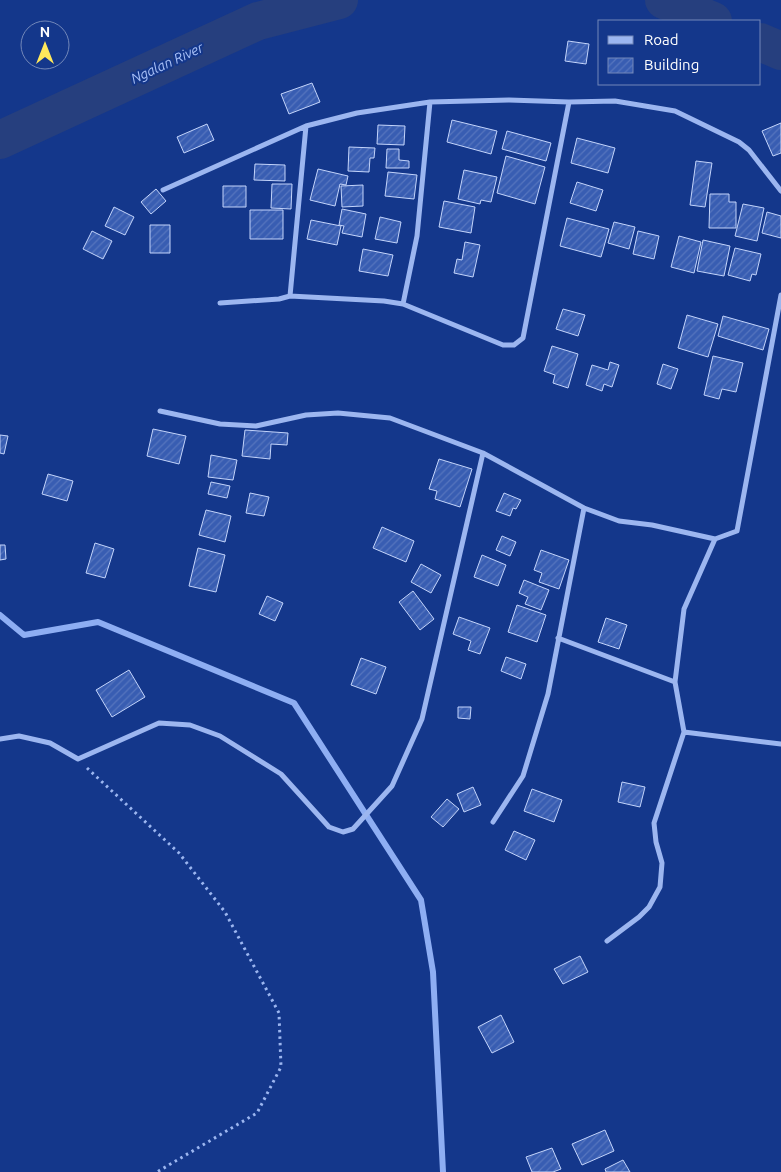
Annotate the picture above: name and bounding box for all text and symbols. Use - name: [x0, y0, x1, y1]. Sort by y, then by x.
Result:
- north arrow: [20, 20, 70, 70]
- legend: [598, 20, 761, 85]
- text: N: [40, 24, 50, 40]
- text: Road: [644, 31, 679, 48]
- water label: Ngalan River: [128, 39, 206, 87]
- text: Building: [644, 56, 699, 73]

